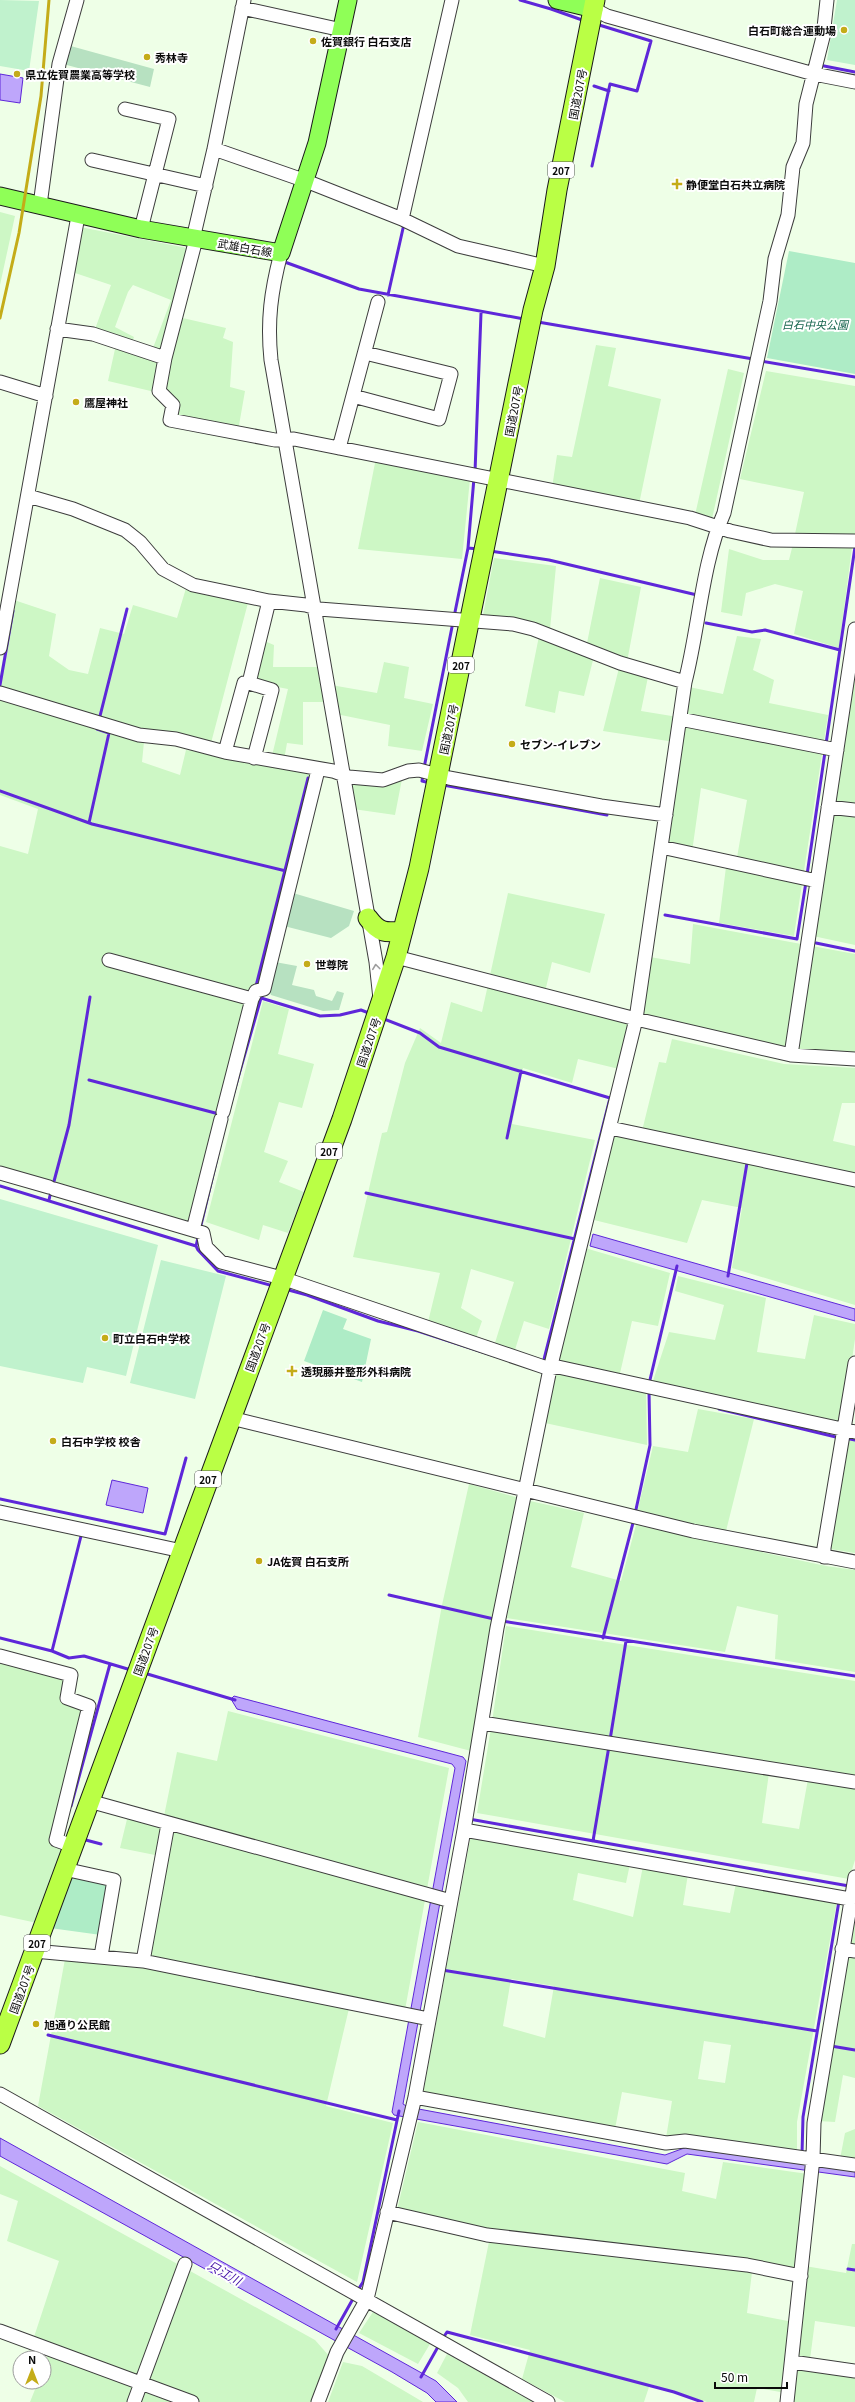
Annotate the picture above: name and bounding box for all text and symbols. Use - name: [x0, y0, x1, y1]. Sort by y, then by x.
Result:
- place label: 白石町総合運動場: [748, 22, 836, 38]
- marker: 白石町総合運動場: [839, 25, 849, 35]
- place label: 佐賀銀行 白石支店: [321, 33, 412, 49]
- marker: 佐賀銀行 白石支店: [308, 36, 318, 46]
- place label: 秀林寺: [155, 49, 188, 65]
- marker: 秀林寺: [142, 52, 152, 62]
- place label: 県立佐賀農業高等学校: [25, 66, 135, 82]
- street label: 国道207号: [564, 67, 590, 121]
- marker: 県立佐賀農業高等学校: [12, 69, 22, 79]
- road number: 207: [548, 162, 574, 178]
- place label: 静便堂白石共立病院: [686, 176, 785, 192]
- marker: 静便堂白石共立病院: [671, 178, 683, 190]
- street label: 武雄白石線: [217, 234, 273, 260]
- park label: 白石中央公園: [782, 316, 850, 332]
- street label: 国道207号: [500, 384, 526, 438]
- place label: 鷹屋神社: [84, 394, 128, 410]
- marker: 鷹屋神社: [71, 397, 81, 407]
- road number: 207: [448, 657, 474, 673]
- street label: 国道207号: [435, 702, 461, 756]
- place label: セブン-イレブン: [520, 736, 601, 752]
- marker: セブン-イレブン: [507, 739, 517, 749]
- place label: 世尊院: [315, 956, 348, 972]
- marker: 世尊院: [302, 959, 312, 969]
- one-way arrow: [372, 964, 381, 970]
- street label: 国道207号: [352, 1015, 384, 1069]
- road number: 207: [316, 1143, 342, 1159]
- street label: 国道207号: [241, 1320, 273, 1374]
- place label: 町立白石中学校: [113, 1330, 190, 1346]
- marker: 町立白石中学校: [100, 1333, 110, 1343]
- place label: 透現藤井整形外科病院: [301, 1363, 411, 1379]
- marker: 透現藤井整形外科病院: [286, 1365, 298, 1377]
- place label: 白石中学校 校舎: [61, 1433, 141, 1449]
- marker: 白石中学校 校舎: [48, 1436, 58, 1446]
- road number: 207: [195, 1471, 221, 1487]
- place label: JA佐賀 白石支所: [267, 1553, 349, 1569]
- marker: JA佐賀 白石支所: [254, 1556, 264, 1566]
- street label: 国道207号: [129, 1624, 161, 1678]
- road number: 207: [24, 1935, 50, 1951]
- street label: 国道207号: [5, 1962, 37, 2016]
- place label: 旭通り公民館: [44, 2016, 110, 2032]
- marker: 旭通り公民館: [31, 2019, 41, 2029]
- water label: 只江川: [205, 2256, 247, 2289]
- north arrow: [12, 2350, 52, 2390]
- text: N: [28, 2351, 36, 2367]
- scale bar: [715, 2364, 787, 2390]
- text: 50 m: [721, 2368, 748, 2385]

